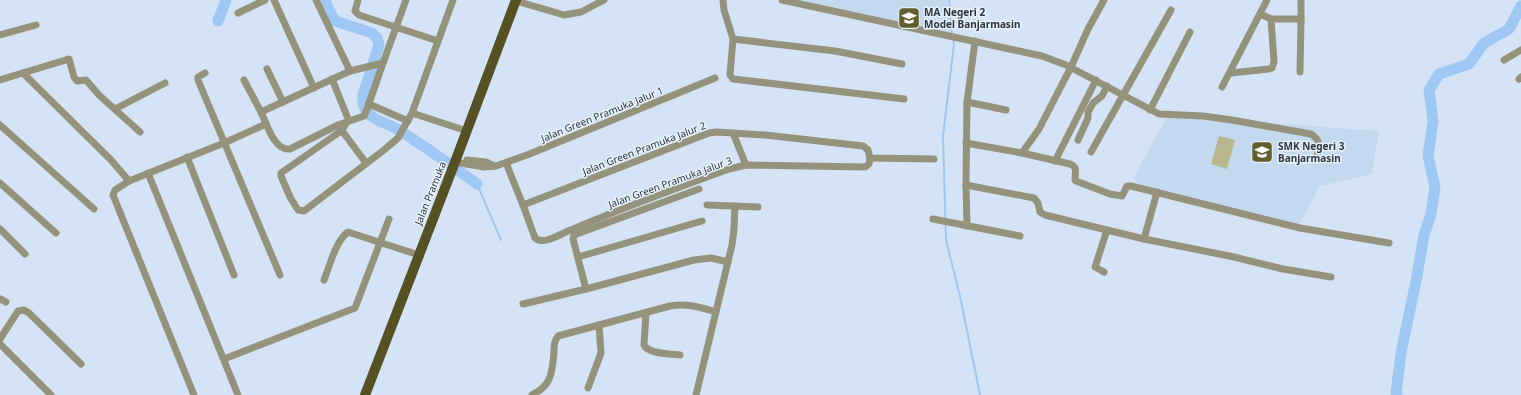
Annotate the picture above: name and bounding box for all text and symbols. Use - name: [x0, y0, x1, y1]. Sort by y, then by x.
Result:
- school or university icon: MA Negeri 2 Model Banjarmasin: [896, 5, 922, 31]
- place label: MA Negeri 2 Model Banjarmasin: [924, 5, 1020, 31]
- street label: Jalan Green Pramuka Jalur 1: [538, 83, 665, 145]
- street label: Jalan Green Pramuka Jalur 2: [579, 118, 708, 178]
- school or university icon: SMK Negeri 3 Banjarmasin: [1249, 139, 1275, 165]
- place label: SMK Negeri 3 Banjarmasin: [1278, 139, 1345, 165]
- street label: Jalan Green Pramuka Jalur 3: [605, 153, 734, 211]
- street label: Jalan Pramuka: [411, 159, 449, 228]

